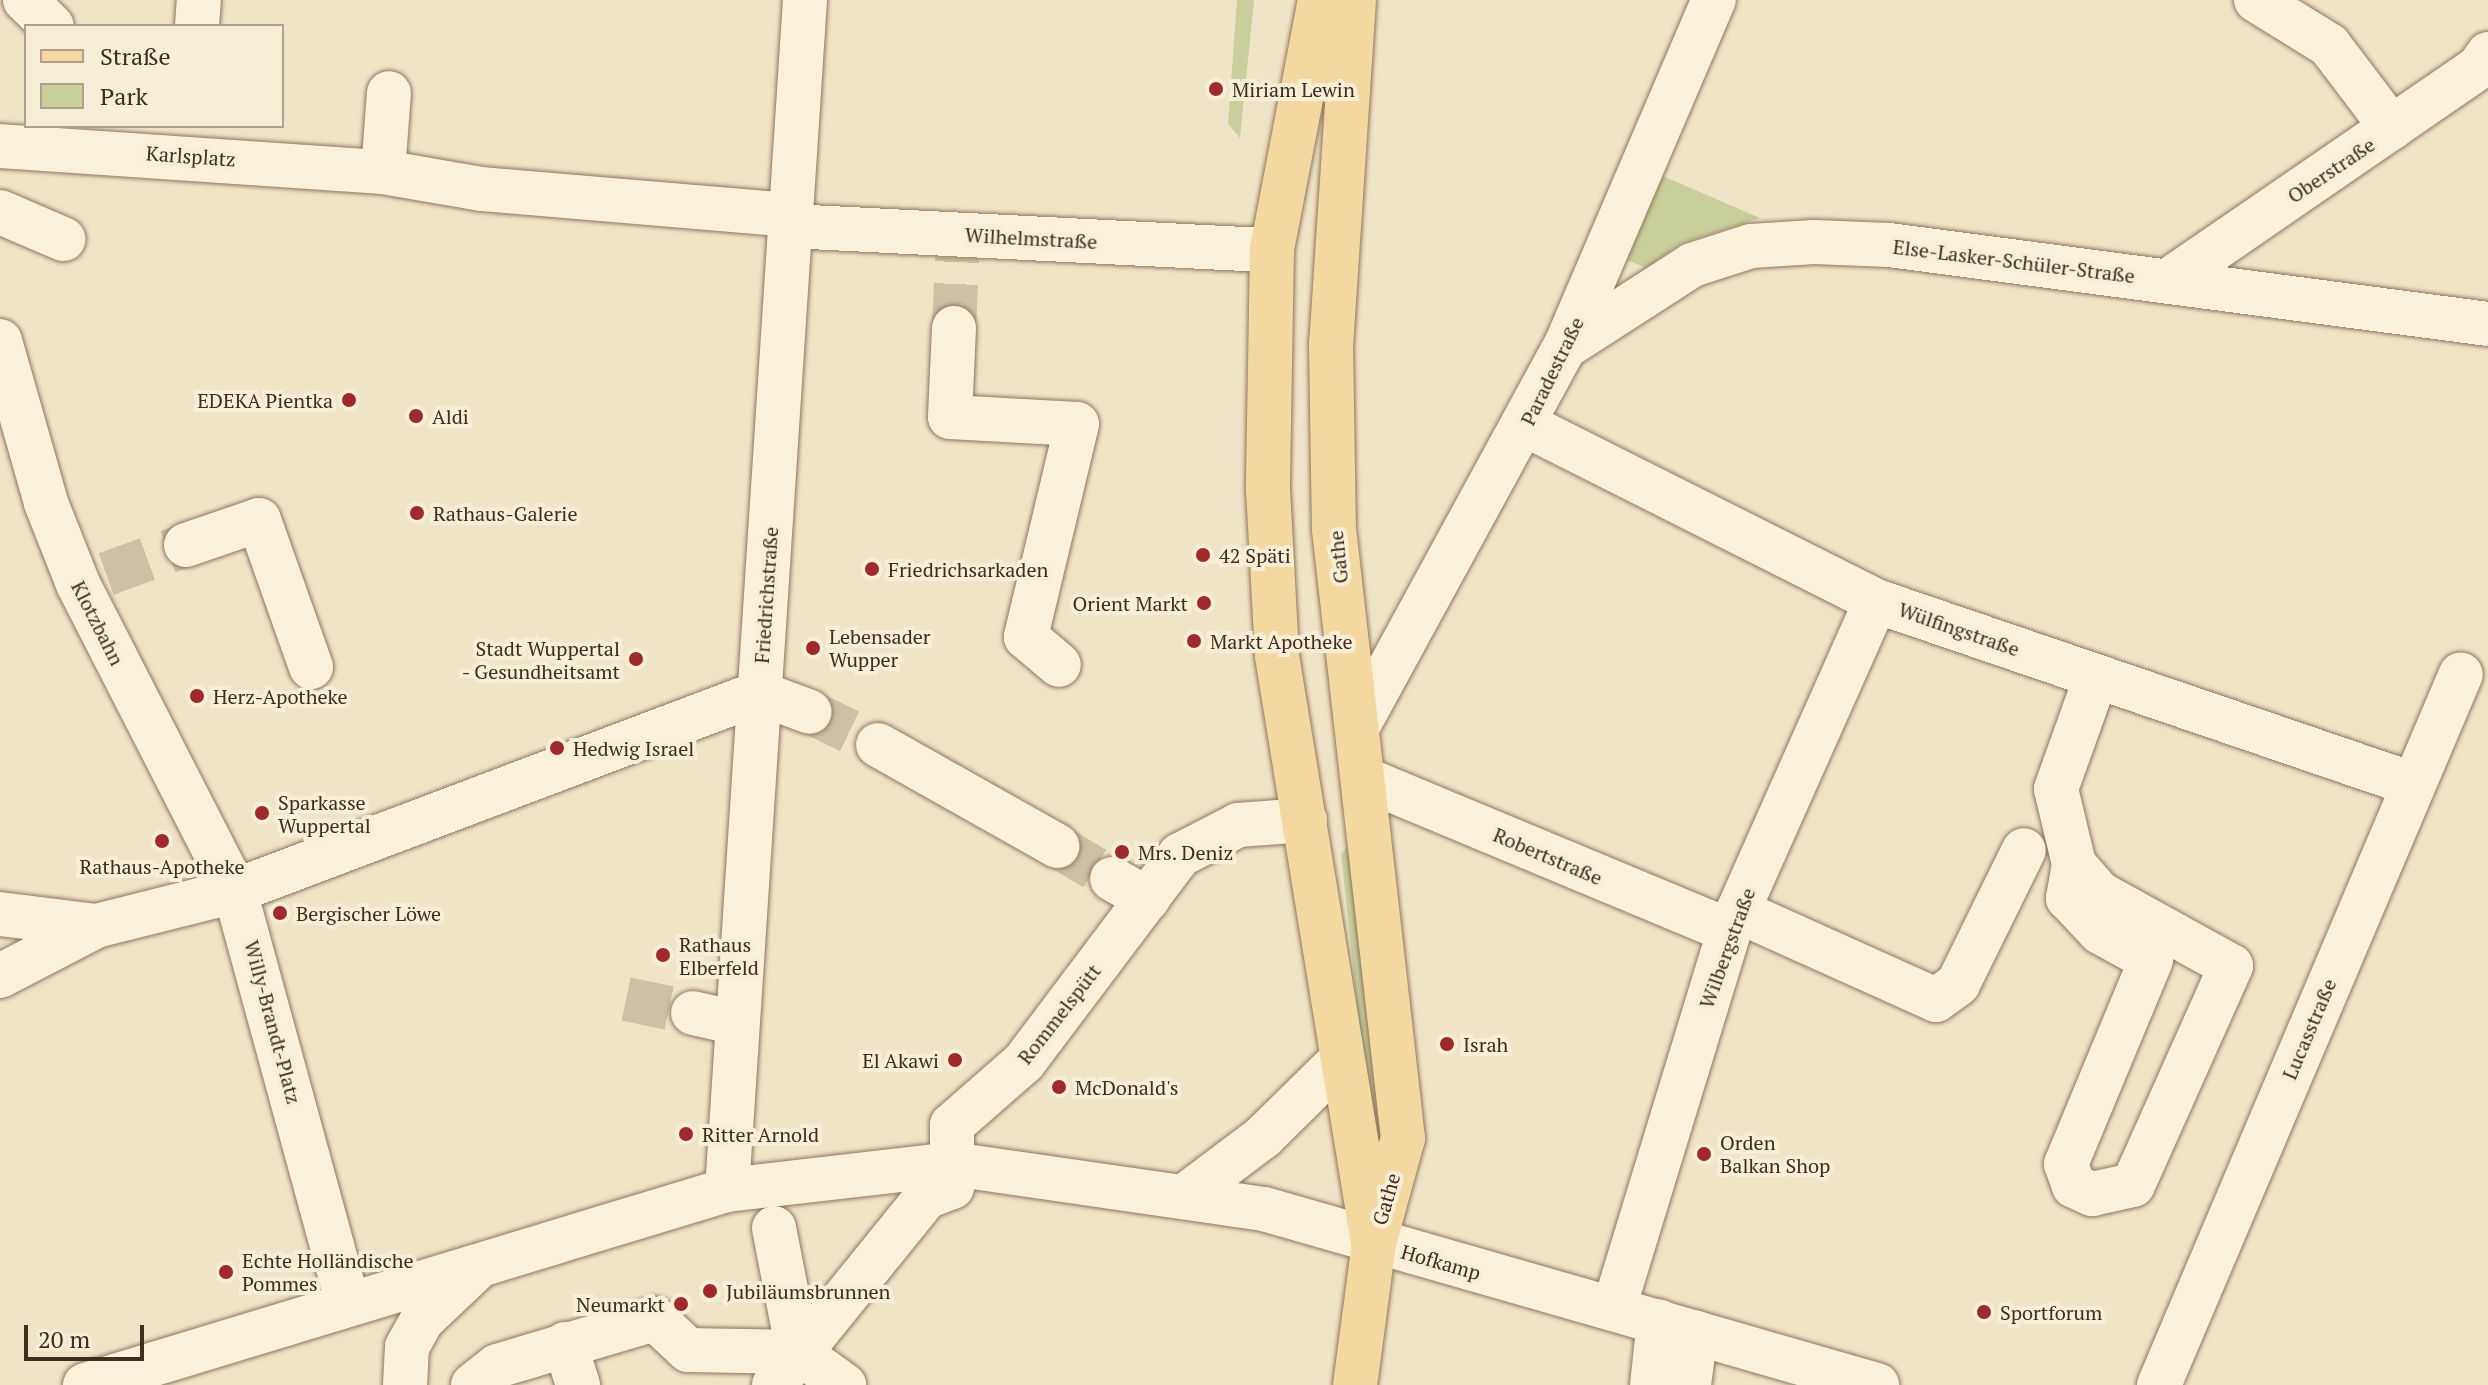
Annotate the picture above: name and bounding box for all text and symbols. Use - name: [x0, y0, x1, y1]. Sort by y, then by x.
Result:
- legend: [24, 24, 284, 128]
- text: Straße: [100, 40, 171, 72]
- place label: Miriam Lewin: [1232, 77, 1355, 101]
- text: Park: [100, 80, 148, 112]
- marker: Miriam Lewin: [1207, 80, 1225, 98]
- street label: Oberstraße: [2283, 132, 2379, 208]
- street label: Karlsplatz: [145, 141, 237, 171]
- street label: Wilhelmstraße: [964, 223, 1098, 253]
- street label: Else-Lasker-Schüler-Straße: [1892, 234, 2136, 288]
- street label: Paradestraße: [1515, 313, 1589, 429]
- place label: EDEKA Pientka: [197, 388, 333, 412]
- marker: EDEKA Pientka: [340, 391, 358, 409]
- place label: Aldi: [432, 404, 469, 428]
- marker: Aldi: [407, 407, 425, 425]
- place label: Rathaus-Galerie: [433, 501, 577, 525]
- marker: Rathaus-Galerie: [408, 504, 426, 522]
- street label: Friedrichstraße: [749, 526, 783, 664]
- street label: Gathe: [1323, 529, 1353, 585]
- place label: 42 Späti: [1219, 543, 1291, 567]
- marker: 42 Späti: [1194, 546, 1212, 564]
- place label: Friedrichsarkaden: [888, 557, 1048, 581]
- marker: Friedrichsarkaden: [863, 560, 881, 578]
- street label: Klotzbahn: [67, 577, 129, 669]
- place label: Orient Markt: [1072, 591, 1188, 615]
- marker: Orient Markt: [1195, 594, 1213, 612]
- street label: Wülfingstraße: [1895, 597, 2023, 661]
- place label: Lebensader Wupper: [829, 624, 930, 671]
- place label: Markt Apotheke: [1210, 629, 1353, 653]
- marker: Markt Apotheke: [1185, 632, 1203, 650]
- place label: Stadt Wuppertal - Gesundheitsamt: [461, 636, 620, 683]
- marker: Lebensader Wupper: [804, 639, 822, 657]
- marker: Stadt Wuppertal - Gesundheitsamt: [627, 650, 645, 668]
- place label: Herz-Apotheke: [213, 684, 348, 708]
- marker: Herz-Apotheke: [188, 687, 206, 705]
- place label: Hedwig Israel: [573, 736, 694, 760]
- marker: Hedwig Israel: [548, 739, 566, 757]
- place label: Sparkasse Wuppertal: [278, 790, 371, 837]
- marker: Sparkasse Wuppertal: [253, 804, 271, 822]
- street label: Robertstraße: [1490, 822, 1606, 890]
- marker: Rathaus-Apotheke: [153, 832, 171, 850]
- place label: Mrs. Deniz: [1138, 840, 1234, 864]
- marker: Mrs. Deniz: [1113, 843, 1131, 861]
- place label: Rathaus-Apotheke: [79, 854, 245, 878]
- street label: Wilbergstraße: [1694, 884, 1760, 1012]
- place label: Bergischer Löwe: [296, 901, 441, 925]
- marker: Bergischer Löwe: [271, 904, 289, 922]
- place label: Rathaus Elberfeld: [679, 932, 759, 979]
- street label: Willy-Brandt-Platz: [240, 938, 306, 1106]
- marker: Rathaus Elberfeld: [654, 946, 672, 964]
- street label: Rommelspütt: [1013, 959, 1105, 1069]
- street label: Lucasstraße: [2277, 975, 2341, 1083]
- place label: Israh: [1463, 1032, 1508, 1056]
- marker: Israh: [1438, 1035, 1456, 1053]
- place label: El Akawi: [862, 1048, 939, 1072]
- marker: El Akawi: [946, 1051, 964, 1069]
- place label: McDonald's: [1075, 1075, 1178, 1099]
- marker: McDonald's: [1050, 1078, 1068, 1096]
- place label: Ritter Arnold: [702, 1122, 820, 1146]
- marker: Ritter Arnold: [677, 1125, 695, 1143]
- place label: Orden Balkan Shop: [1720, 1130, 1830, 1177]
- marker: Orden Balkan Shop: [1695, 1145, 1713, 1163]
- street label: Gathe: [1367, 1170, 1405, 1228]
- street label: Hofkamp: [1399, 1239, 1483, 1285]
- place label: Echte Holländische Pommes: [242, 1248, 414, 1295]
- marker: Echte Holländische Pommes: [217, 1263, 235, 1281]
- place label: Jubiläumsbrunnen: [726, 1279, 890, 1303]
- marker: Jubiläumsbrunnen: [701, 1282, 719, 1300]
- place label: Neumarkt: [576, 1292, 665, 1316]
- marker: Neumarkt: [672, 1295, 690, 1313]
- place label: Sportforum: [2000, 1300, 2102, 1324]
- marker: Sportforum: [1975, 1303, 1993, 1321]
- scale bar: [28, 1309, 148, 1359]
- text: 20 m: [38, 1323, 90, 1355]

